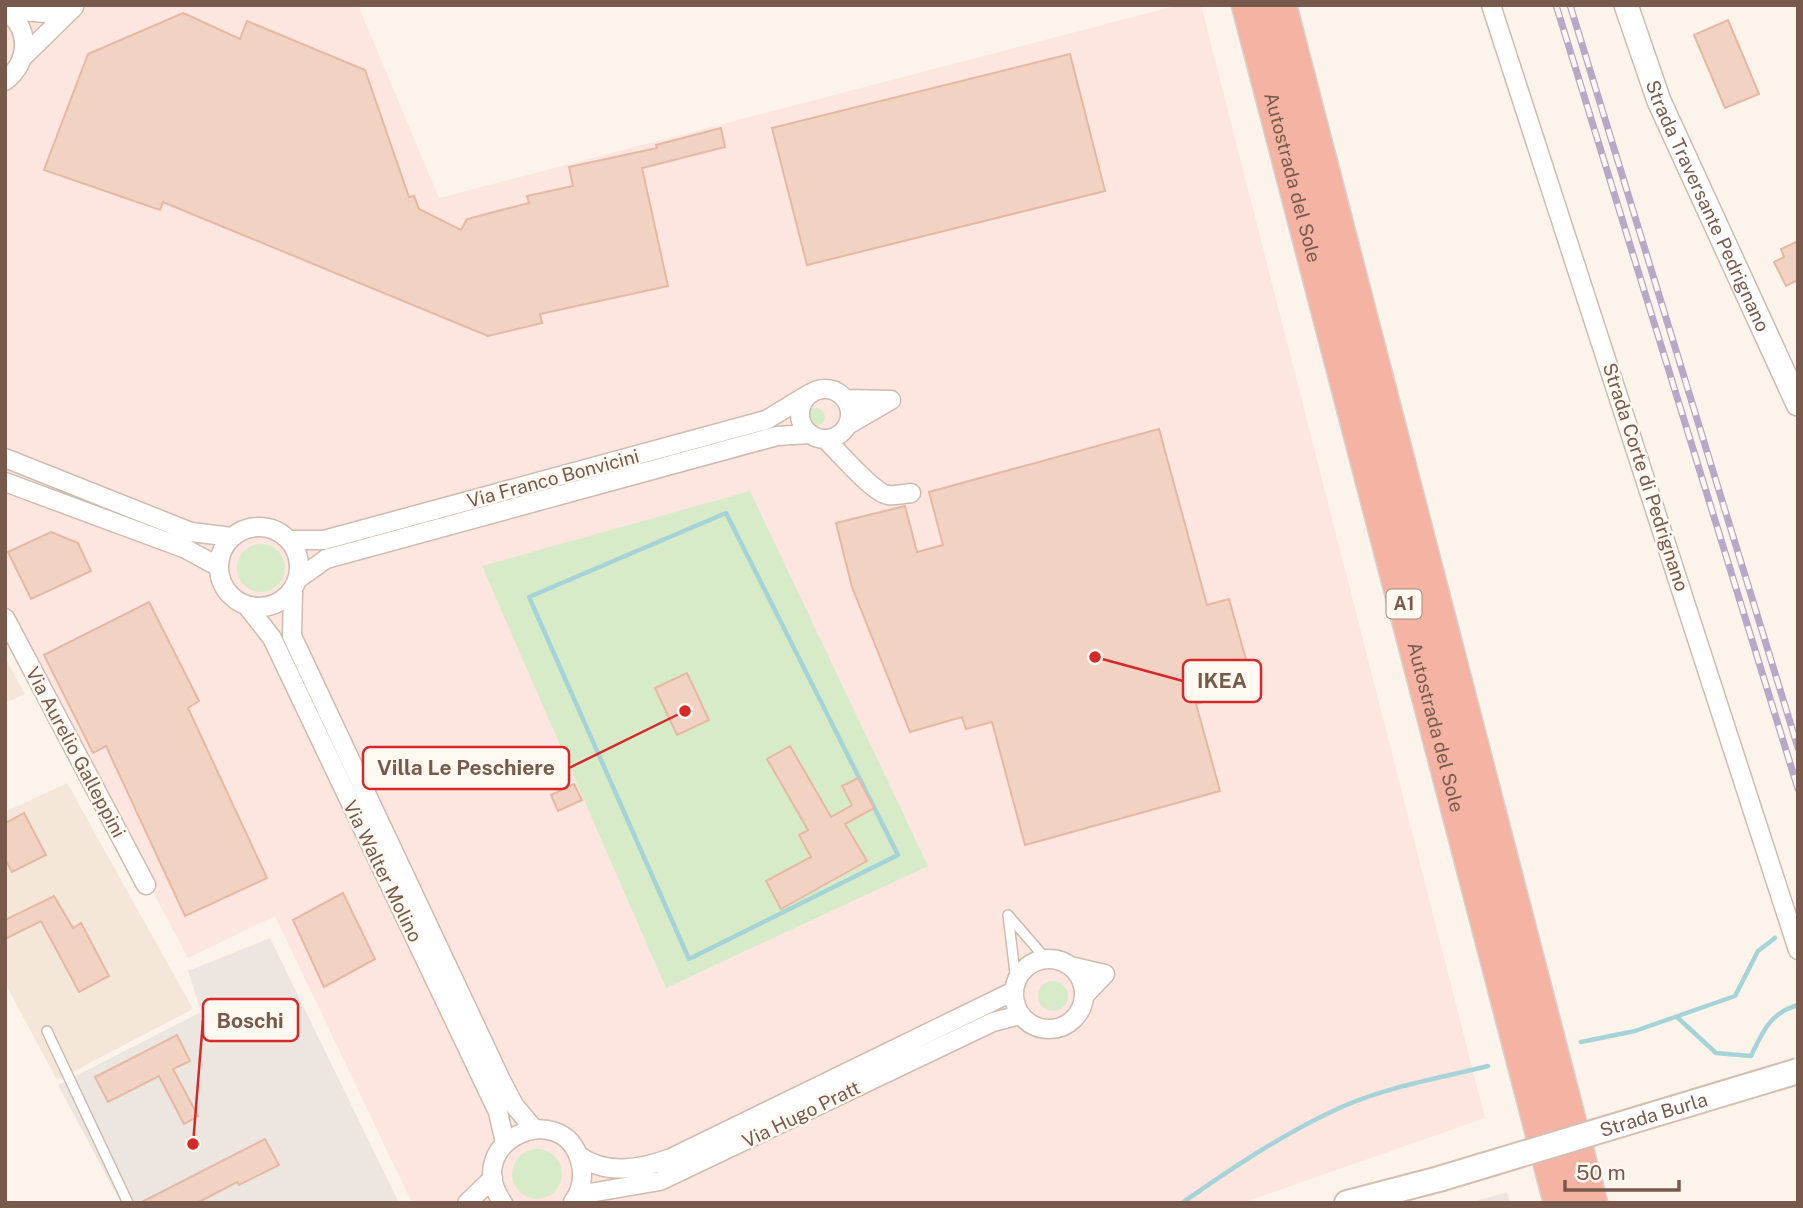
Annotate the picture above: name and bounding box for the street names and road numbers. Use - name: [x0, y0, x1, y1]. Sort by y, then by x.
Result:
- street label: Strada Traversante Pedrignano: [1642, 77, 1774, 335]
- street label: Autostrada del Sole: [1260, 90, 1326, 265]
- street label: Strada Corte di Pedrignano: [1599, 360, 1693, 594]
- street label: Via Franco Bonvicini: [465, 444, 641, 512]
- road number: A1: [1386, 590, 1422, 618]
- street label: Autostrada del Sole: [1403, 640, 1469, 814]
- street label: Via Aurelio Galleppini: [22, 663, 130, 841]
- street label: Via Walter Molino: [339, 797, 427, 945]
- street label: Via Hugo Pratt: [739, 1076, 863, 1152]
- street label: Strada Burla: [1597, 1088, 1710, 1141]

